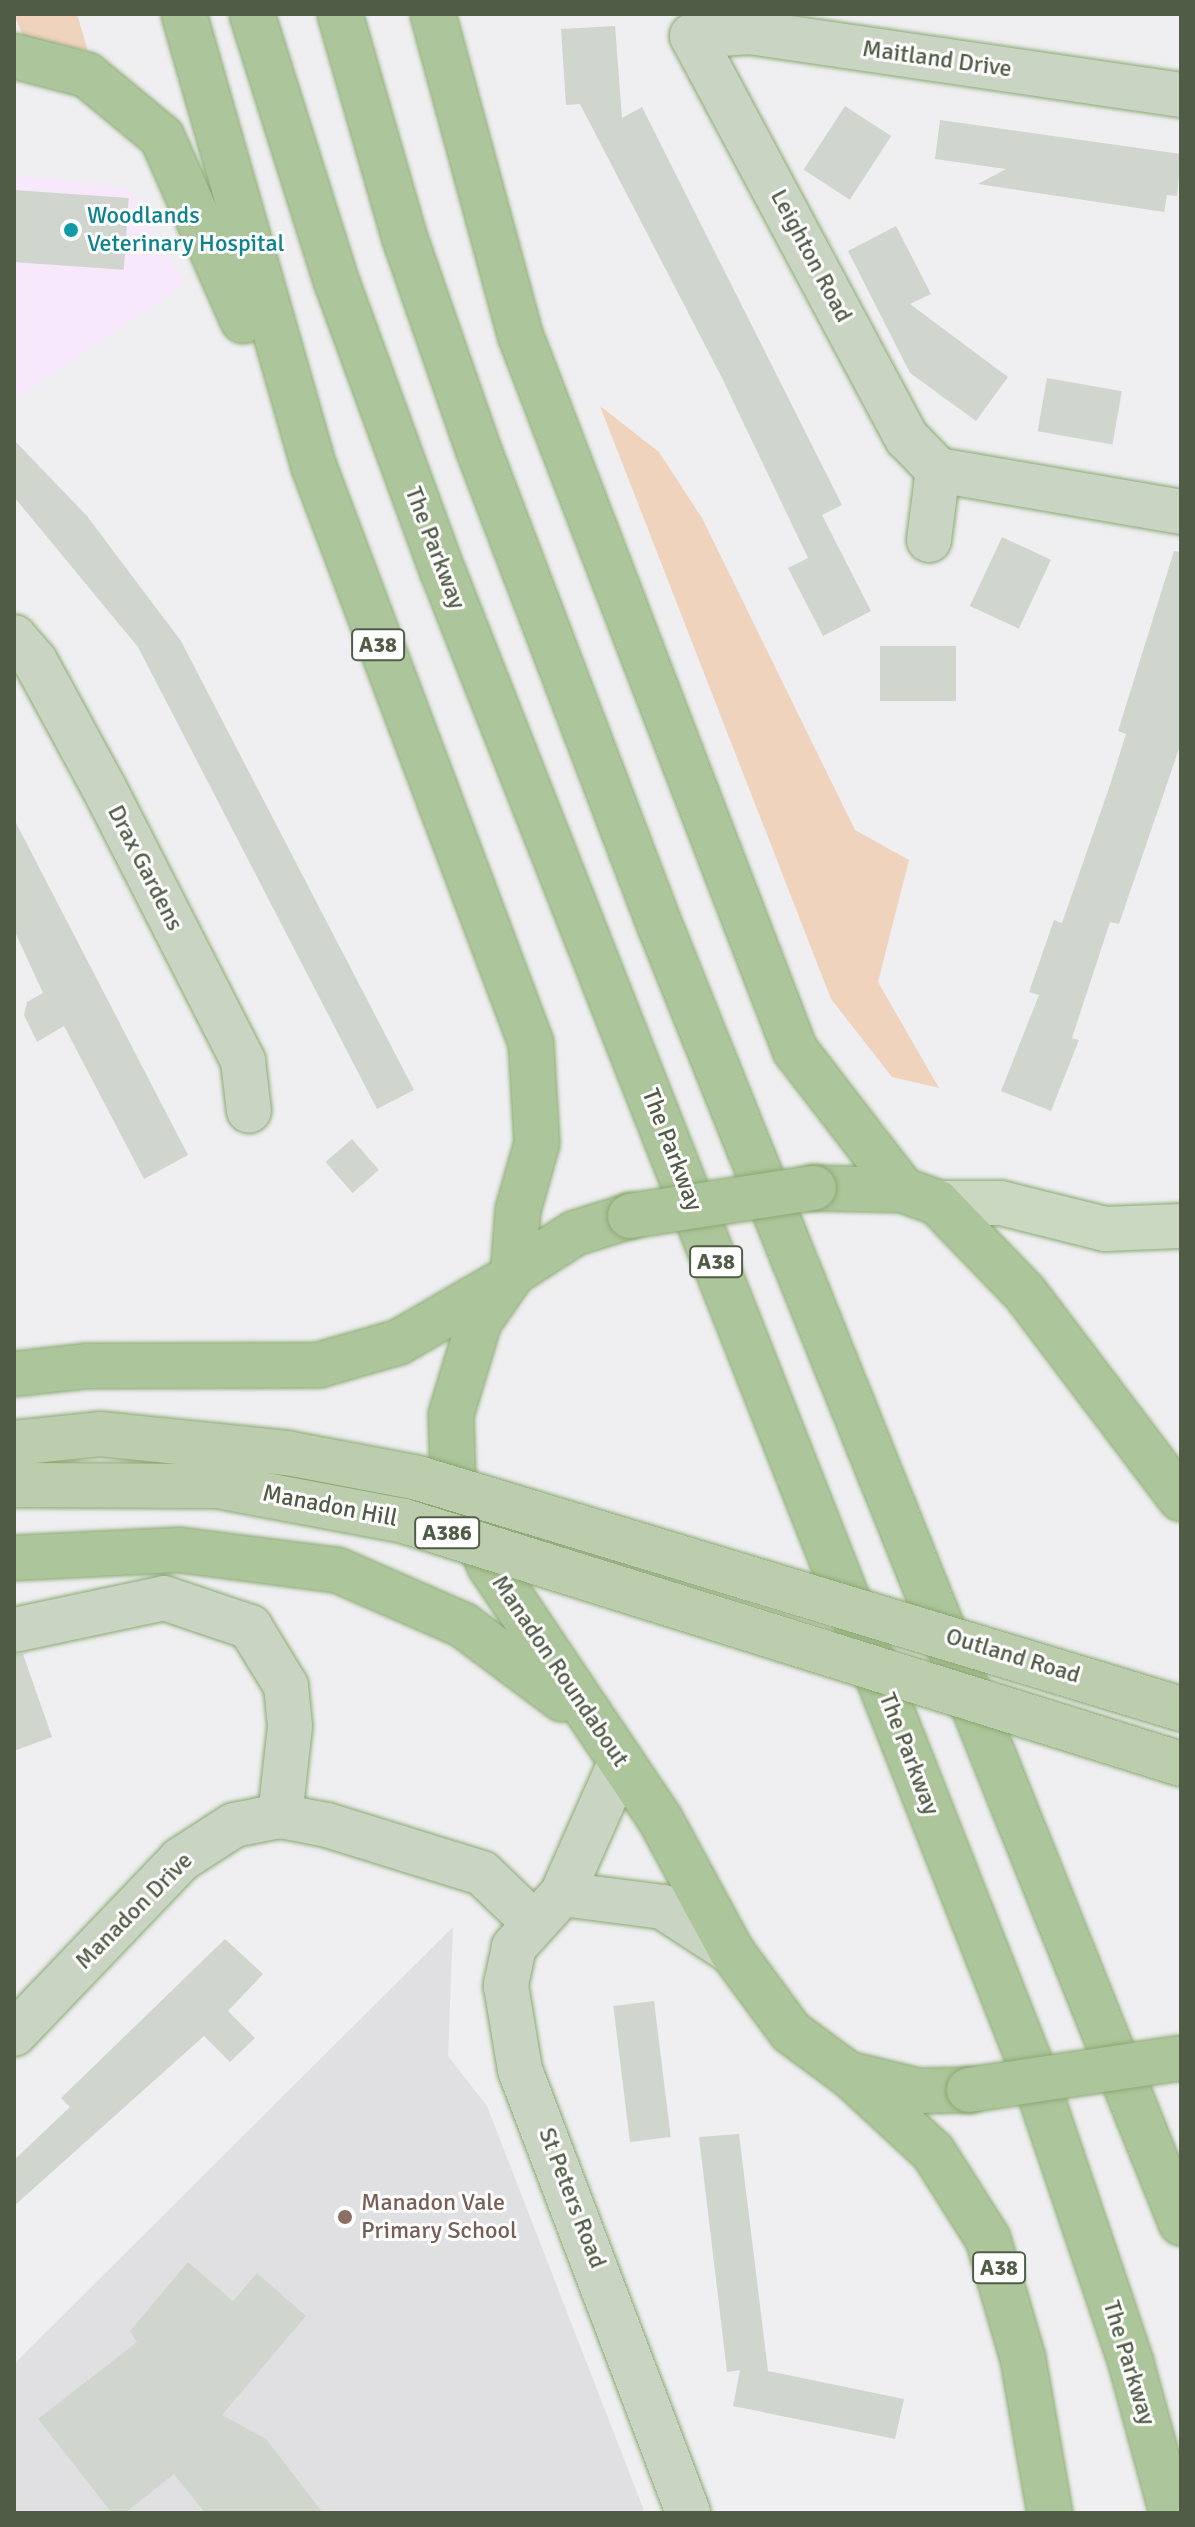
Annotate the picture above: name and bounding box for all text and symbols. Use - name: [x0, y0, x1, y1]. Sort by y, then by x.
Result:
- street label: Maitland Drive: [861, 34, 1013, 84]
- street label: Leighton Road: [764, 185, 858, 327]
- place label: Woodlands Veterinary Hospital: [87, 202, 285, 258]
- marker: Woodlands Veterinary Hospital: [62, 221, 80, 239]
- street label: The Parkway: [399, 483, 471, 613]
- road number: A38: [350, 627, 406, 663]
- street label: Drax Gardens: [101, 800, 189, 936]
- street label: The Parkway: [636, 1085, 708, 1215]
- road number: A38: [688, 1244, 744, 1280]
- street label: Manadon Hill: [260, 1479, 400, 1533]
- road number: A386: [413, 1515, 481, 1551]
- street label: Manadon Roundabout: [485, 1570, 635, 1772]
- street label: Outland Road: [942, 1622, 1084, 1690]
- street label: The Parkway: [873, 1689, 945, 1819]
- street label: Manadon Drive: [69, 1846, 199, 1976]
- street label: St Peters Road: [532, 2124, 612, 2272]
- place label: Manadon Vale Primary School: [361, 2189, 517, 2245]
- marker: Manadon Vale Primary School: [336, 2208, 354, 2226]
- road number: A38: [971, 2250, 1027, 2286]
- street label: The Parkway: [1096, 2297, 1162, 2429]

